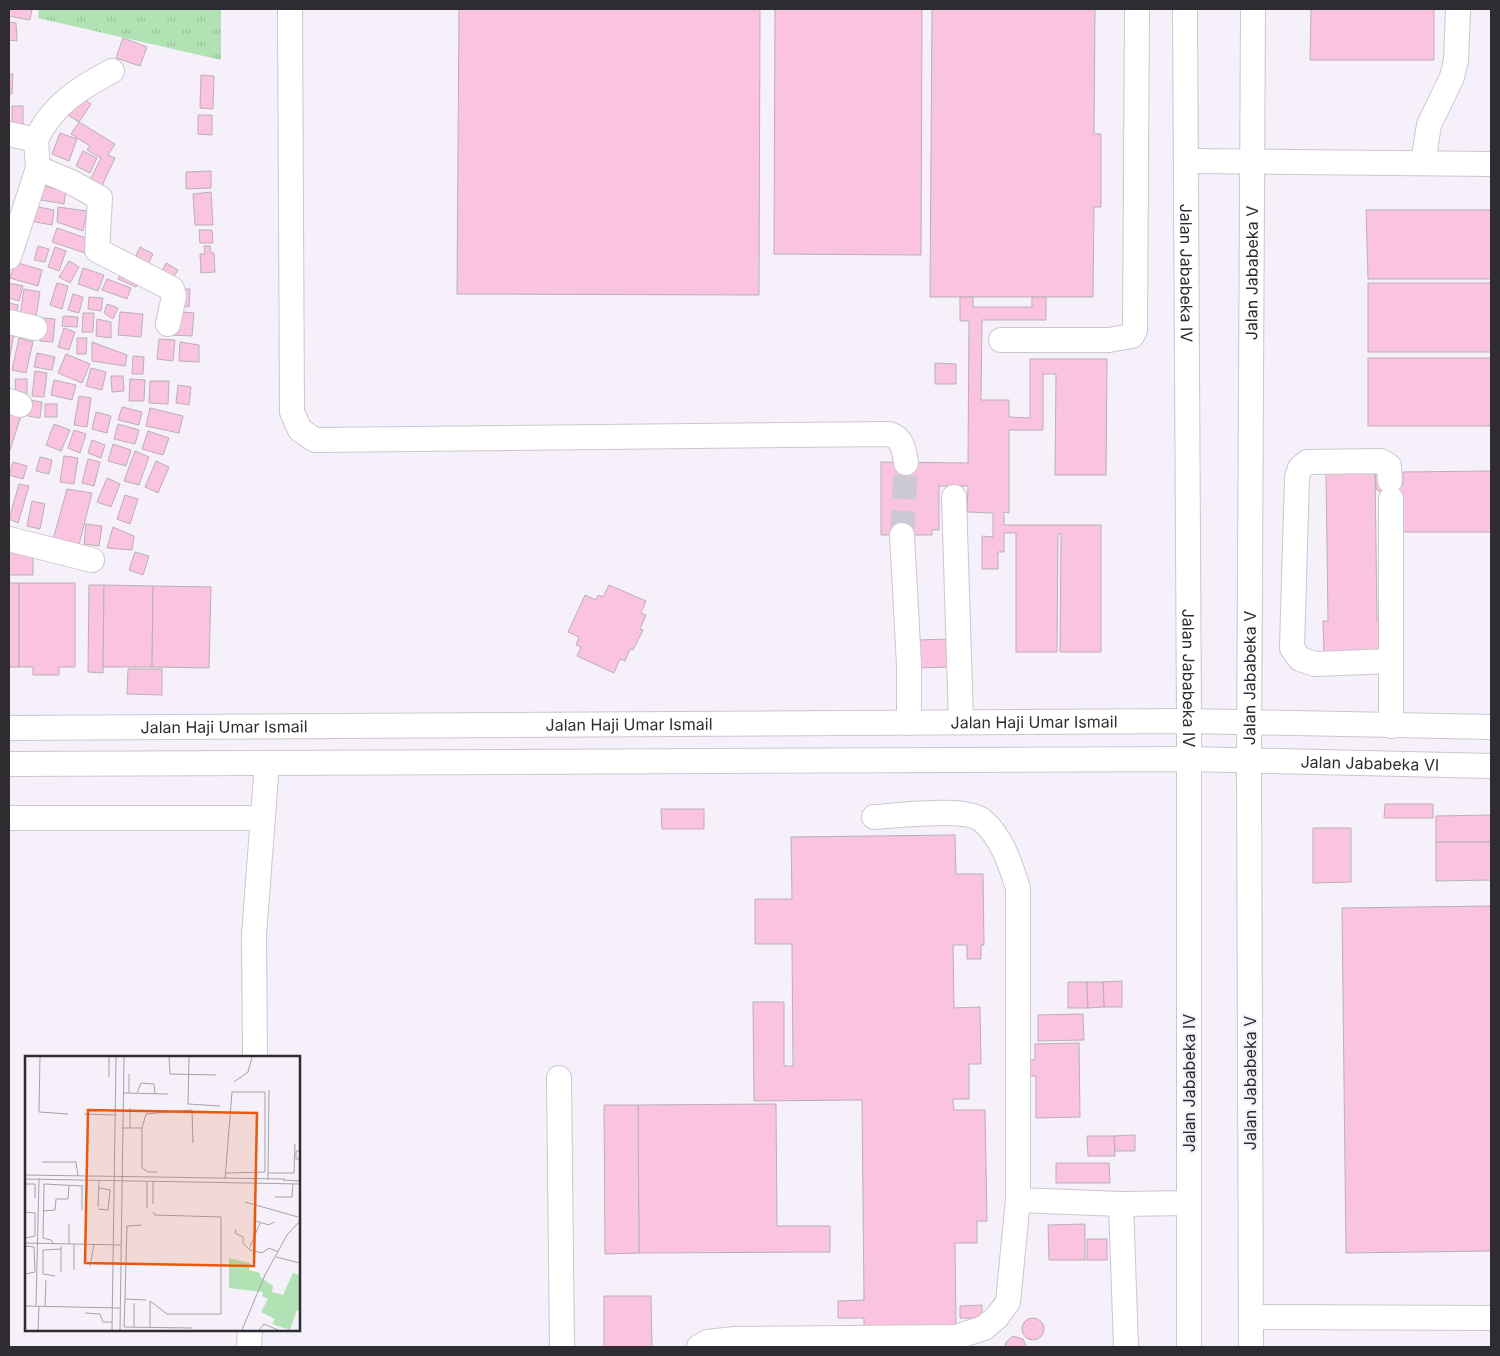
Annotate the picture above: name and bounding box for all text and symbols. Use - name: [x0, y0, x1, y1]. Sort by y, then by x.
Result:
- street label: Jalan Jababeka IV: [1176, 204, 1197, 342]
- street label: Jalan Jababeka V: [1241, 206, 1262, 340]
- street label: Jalan Jababeka IV: [1178, 609, 1199, 747]
- street label: Jalan Jababeka V: [1239, 611, 1260, 745]
- street label: Jalan Haji Umar Ismail: [950, 711, 1118, 732]
- street label: Jalan Haji Umar Ismail: [545, 714, 713, 735]
- street label: Jalan Haji Umar Ismail: [140, 716, 308, 737]
- street label: Jalan Jababeka VI: [1300, 752, 1440, 775]
- street label: Jalan Jababeka IV: [1179, 1014, 1199, 1152]
- street label: Jalan Jababeka V: [1240, 1016, 1260, 1150]
- inset map: [25, 1056, 300, 1331]

